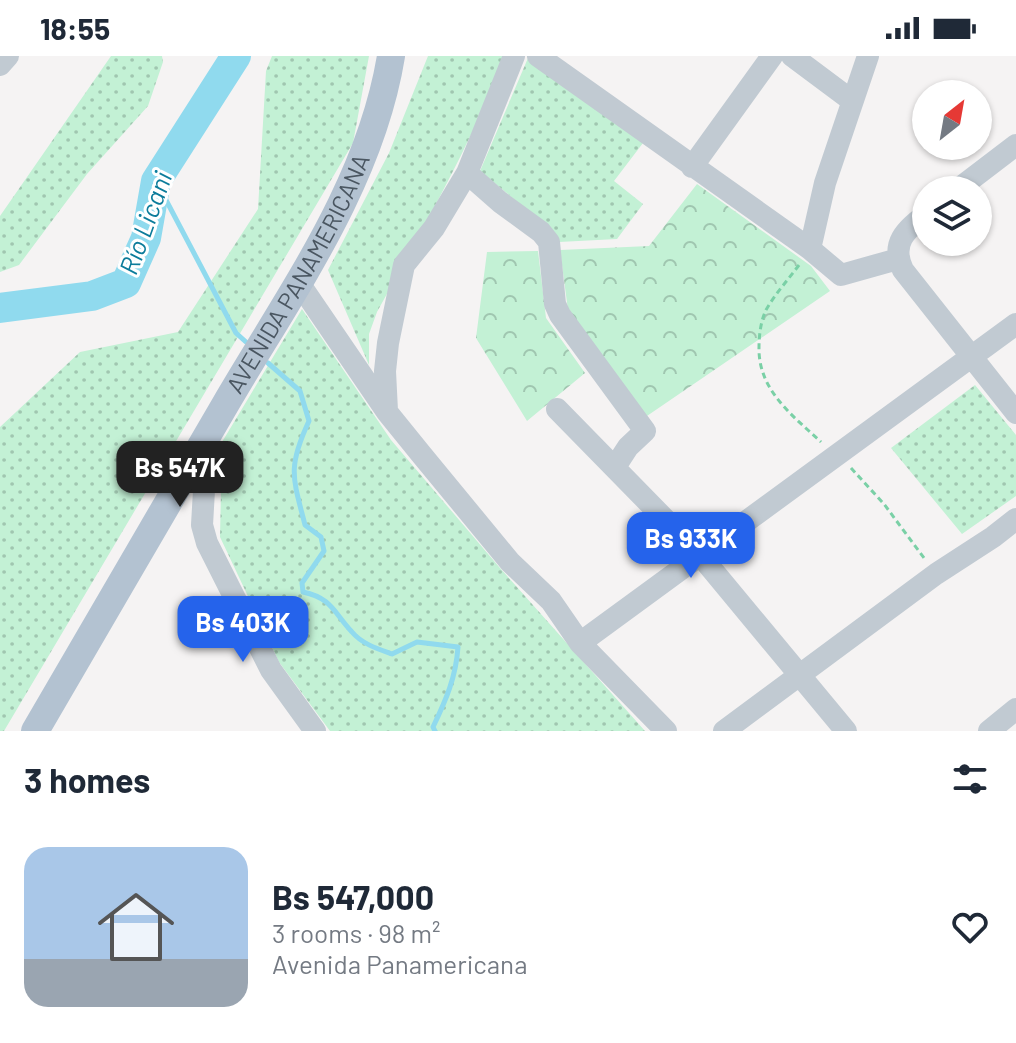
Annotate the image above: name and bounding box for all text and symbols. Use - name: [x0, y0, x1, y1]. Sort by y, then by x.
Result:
- text: 18:55: [40, 10, 110, 46]
- north arrow: [912, 80, 992, 160]
- map controls: [912, 80, 992, 256]
- street label: AVENIDA PANAMERICANA: [219, 149, 375, 398]
- water label: Río Licani: [112, 166, 178, 278]
- button: layers: [912, 176, 992, 256]
- pin: Bs 547K: [106, 441, 254, 509]
- text: Bs 547K: [134, 451, 226, 482]
- pin: Bs 933K: [617, 512, 765, 580]
- text: Bs 933K: [645, 522, 737, 553]
- pin: Bs 403K: [169, 596, 317, 664]
- text: Bs 403K: [195, 606, 291, 637]
- icon: filters: [948, 757, 992, 801]
- text: 3 homes: [24, 759, 150, 800]
- text: Bs 547,000: [272, 876, 434, 917]
- icon: home: [88, 879, 184, 975]
- icon: heart: [948, 905, 992, 949]
- text: 3 rooms · 98 m²: [272, 917, 440, 948]
- text: Avenida Panamericana: [272, 948, 527, 979]

